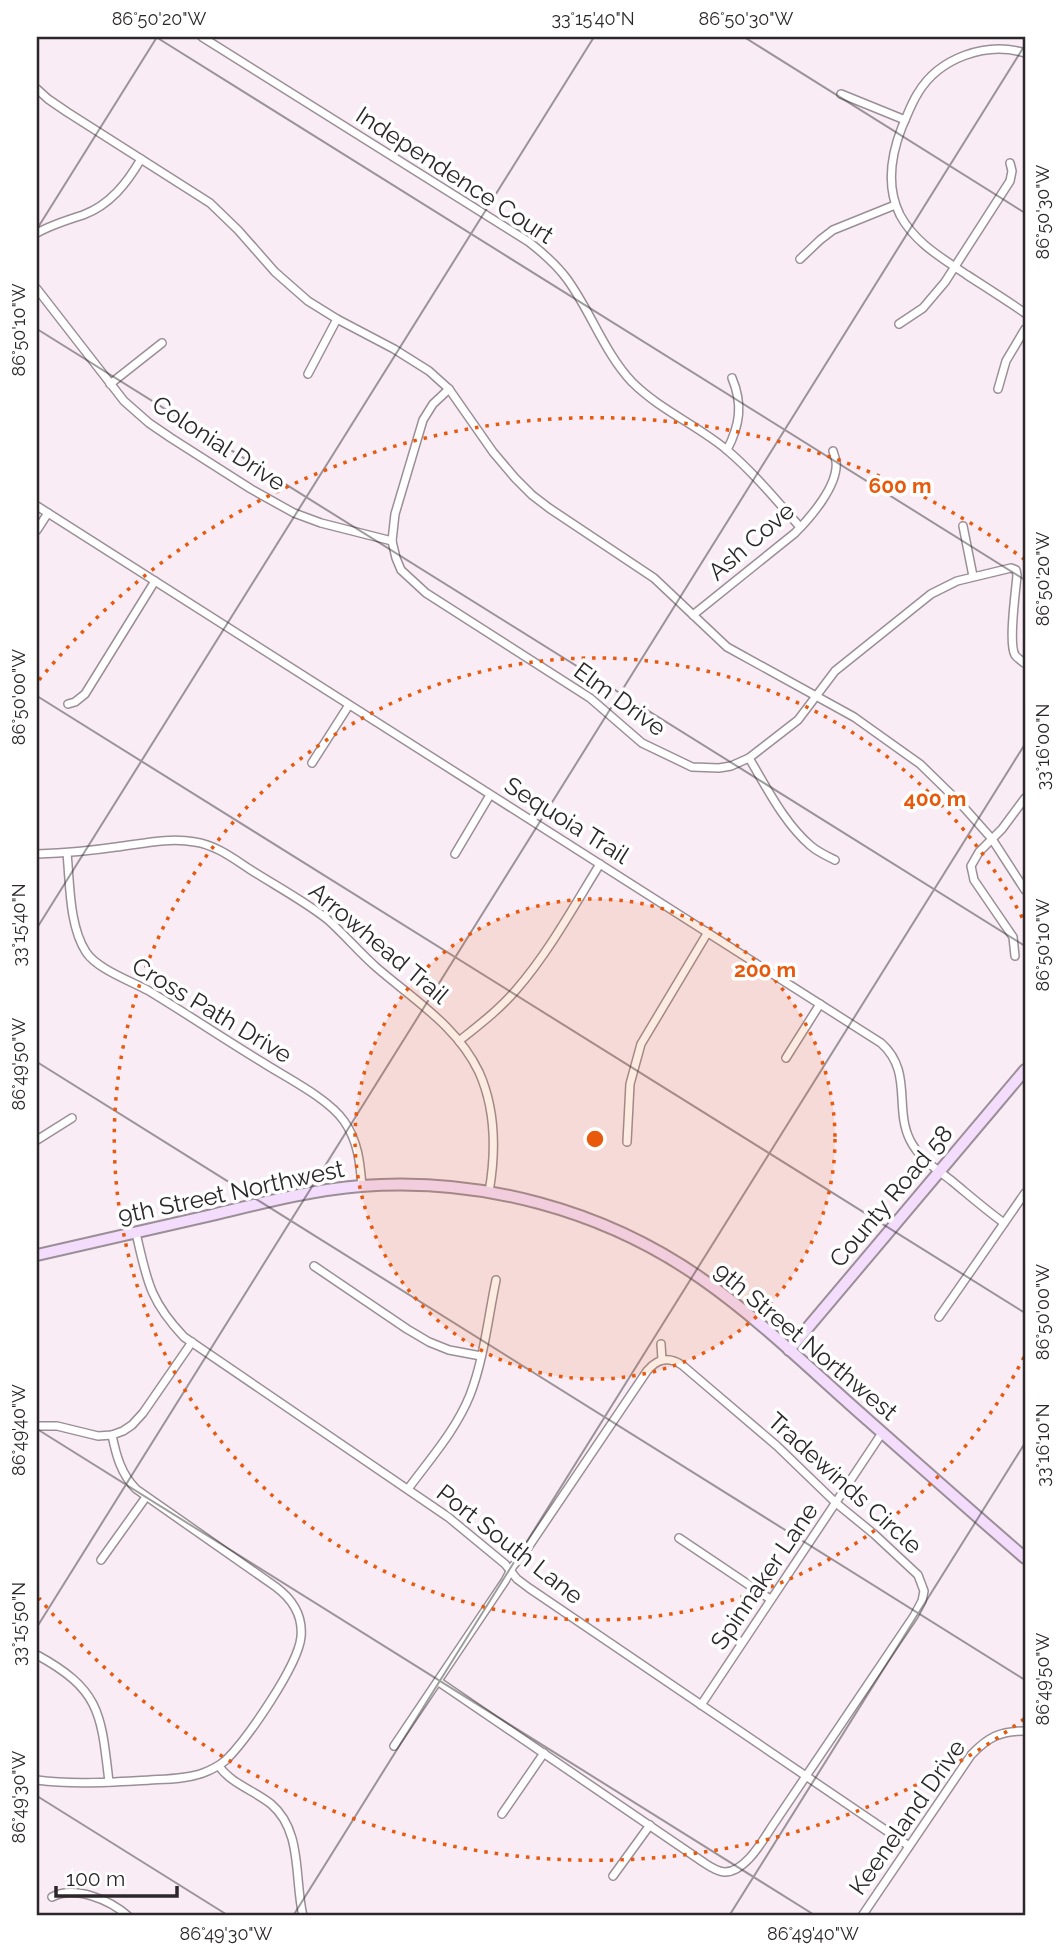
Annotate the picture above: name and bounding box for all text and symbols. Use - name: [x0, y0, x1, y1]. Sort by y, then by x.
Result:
- text: 86°50'20"W: [112, 8, 207, 29]
- text: 33°15'40"N: [551, 8, 635, 29]
- text: 86°50'30"W: [699, 8, 794, 29]
- street label: Independence Court: [351, 100, 559, 250]
- text: 86°50'30"W: [1032, 164, 1053, 259]
- text: 86°50'10"W: [8, 283, 29, 377]
- street label: Colonial Drive: [147, 389, 291, 497]
- text: 600 m: [868, 473, 932, 498]
- street label: Ash Cove: [702, 496, 800, 586]
- text: 86°50'20"W: [1032, 531, 1053, 626]
- text: 86°50'00"W: [8, 649, 29, 745]
- street label: Elm Drive: [568, 656, 672, 742]
- text: 33°16'00"N: [1032, 704, 1053, 790]
- street label: Sequoia Trail: [499, 770, 635, 870]
- text: 400 m: [904, 786, 966, 811]
- street label: Arrowhead Trail: [303, 876, 455, 1010]
- text: 33°15'40"N: [8, 883, 29, 967]
- text: 86°50'10"W: [1032, 898, 1053, 992]
- street label: Cross Path Drive: [127, 951, 297, 1069]
- text: 200 m: [734, 957, 796, 982]
- text: 86°49'50"W: [8, 1017, 29, 1110]
- street label: County Road 58: [823, 1119, 959, 1273]
- centre of rings: [583, 1127, 607, 1151]
- street label: 9th Street Northwest: [115, 1154, 347, 1230]
- street label: 9th Street Northwest: [708, 1256, 904, 1426]
- text: 86°50'00"W: [1032, 1264, 1053, 1360]
- text: 86°49'40"W: [8, 1384, 29, 1476]
- text: 33°16'10"N: [1032, 1403, 1053, 1487]
- street label: Tradewinds Circle: [762, 1406, 928, 1560]
- street label: Port South Lane: [431, 1478, 589, 1610]
- street label: Spinnaker Lane: [704, 1497, 824, 1655]
- text: 33°15'50"N: [8, 1582, 29, 1666]
- text: 86°49'50"W: [1032, 1632, 1053, 1725]
- street label: Keeneland Drive: [843, 1734, 971, 1900]
- text: 86°49'30"W: [8, 1750, 29, 1843]
- scale bar: [56, 1855, 177, 1899]
- text: 100 m: [66, 1866, 125, 1891]
- text: 86°49'30"W: [180, 1923, 273, 1944]
- text: 86°49'40"W: [767, 1923, 859, 1944]

